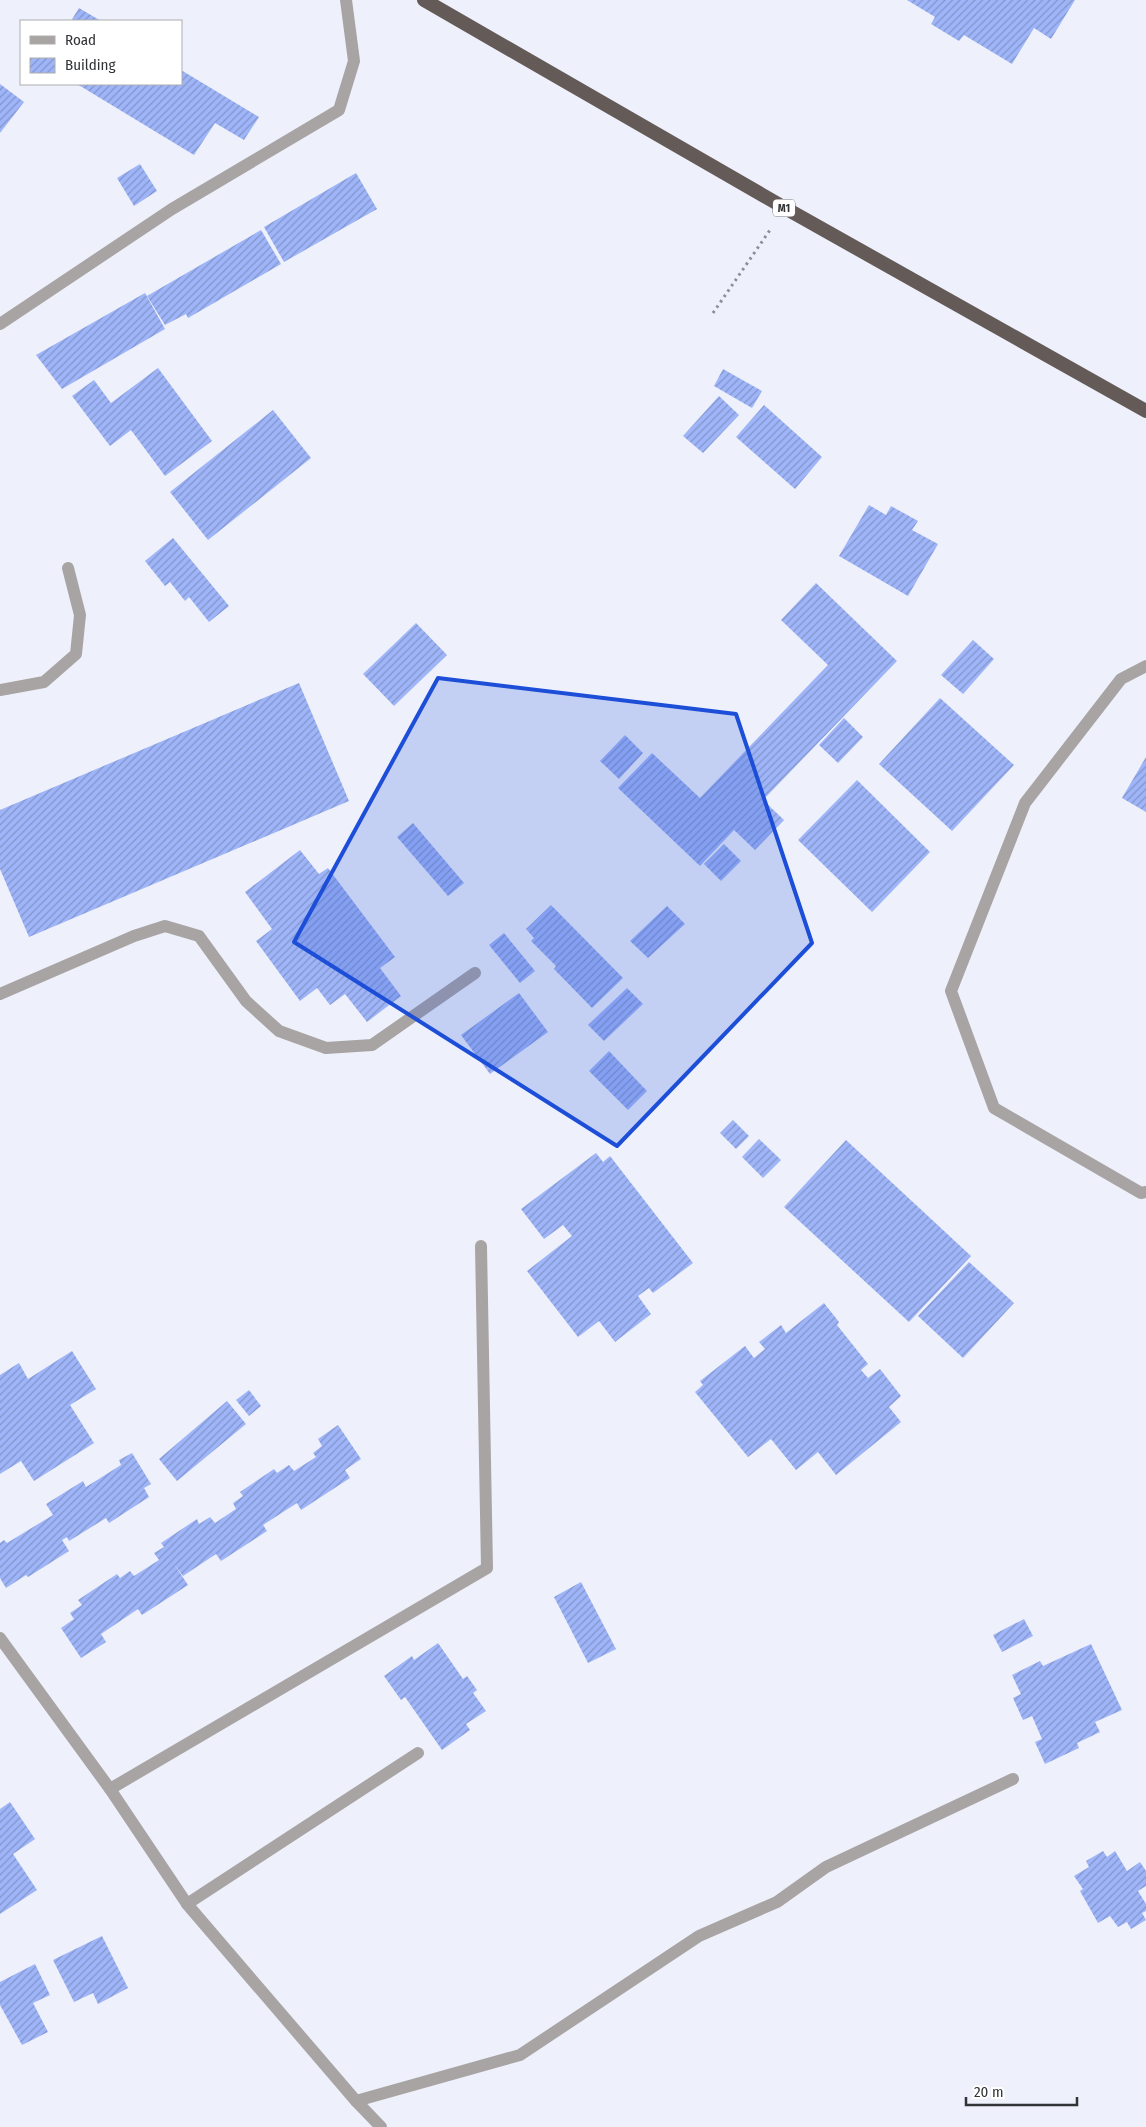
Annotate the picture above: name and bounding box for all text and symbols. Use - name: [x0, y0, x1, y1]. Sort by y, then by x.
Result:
- legend: [20, 20, 182, 85]
- text: Road: [65, 31, 96, 49]
- text: Building: [65, 56, 116, 74]
- road number: M1: [773, 200, 795, 217]
- scale bar: [966, 2074, 1077, 2106]
- text: 20 m: [974, 2083, 1004, 2101]

